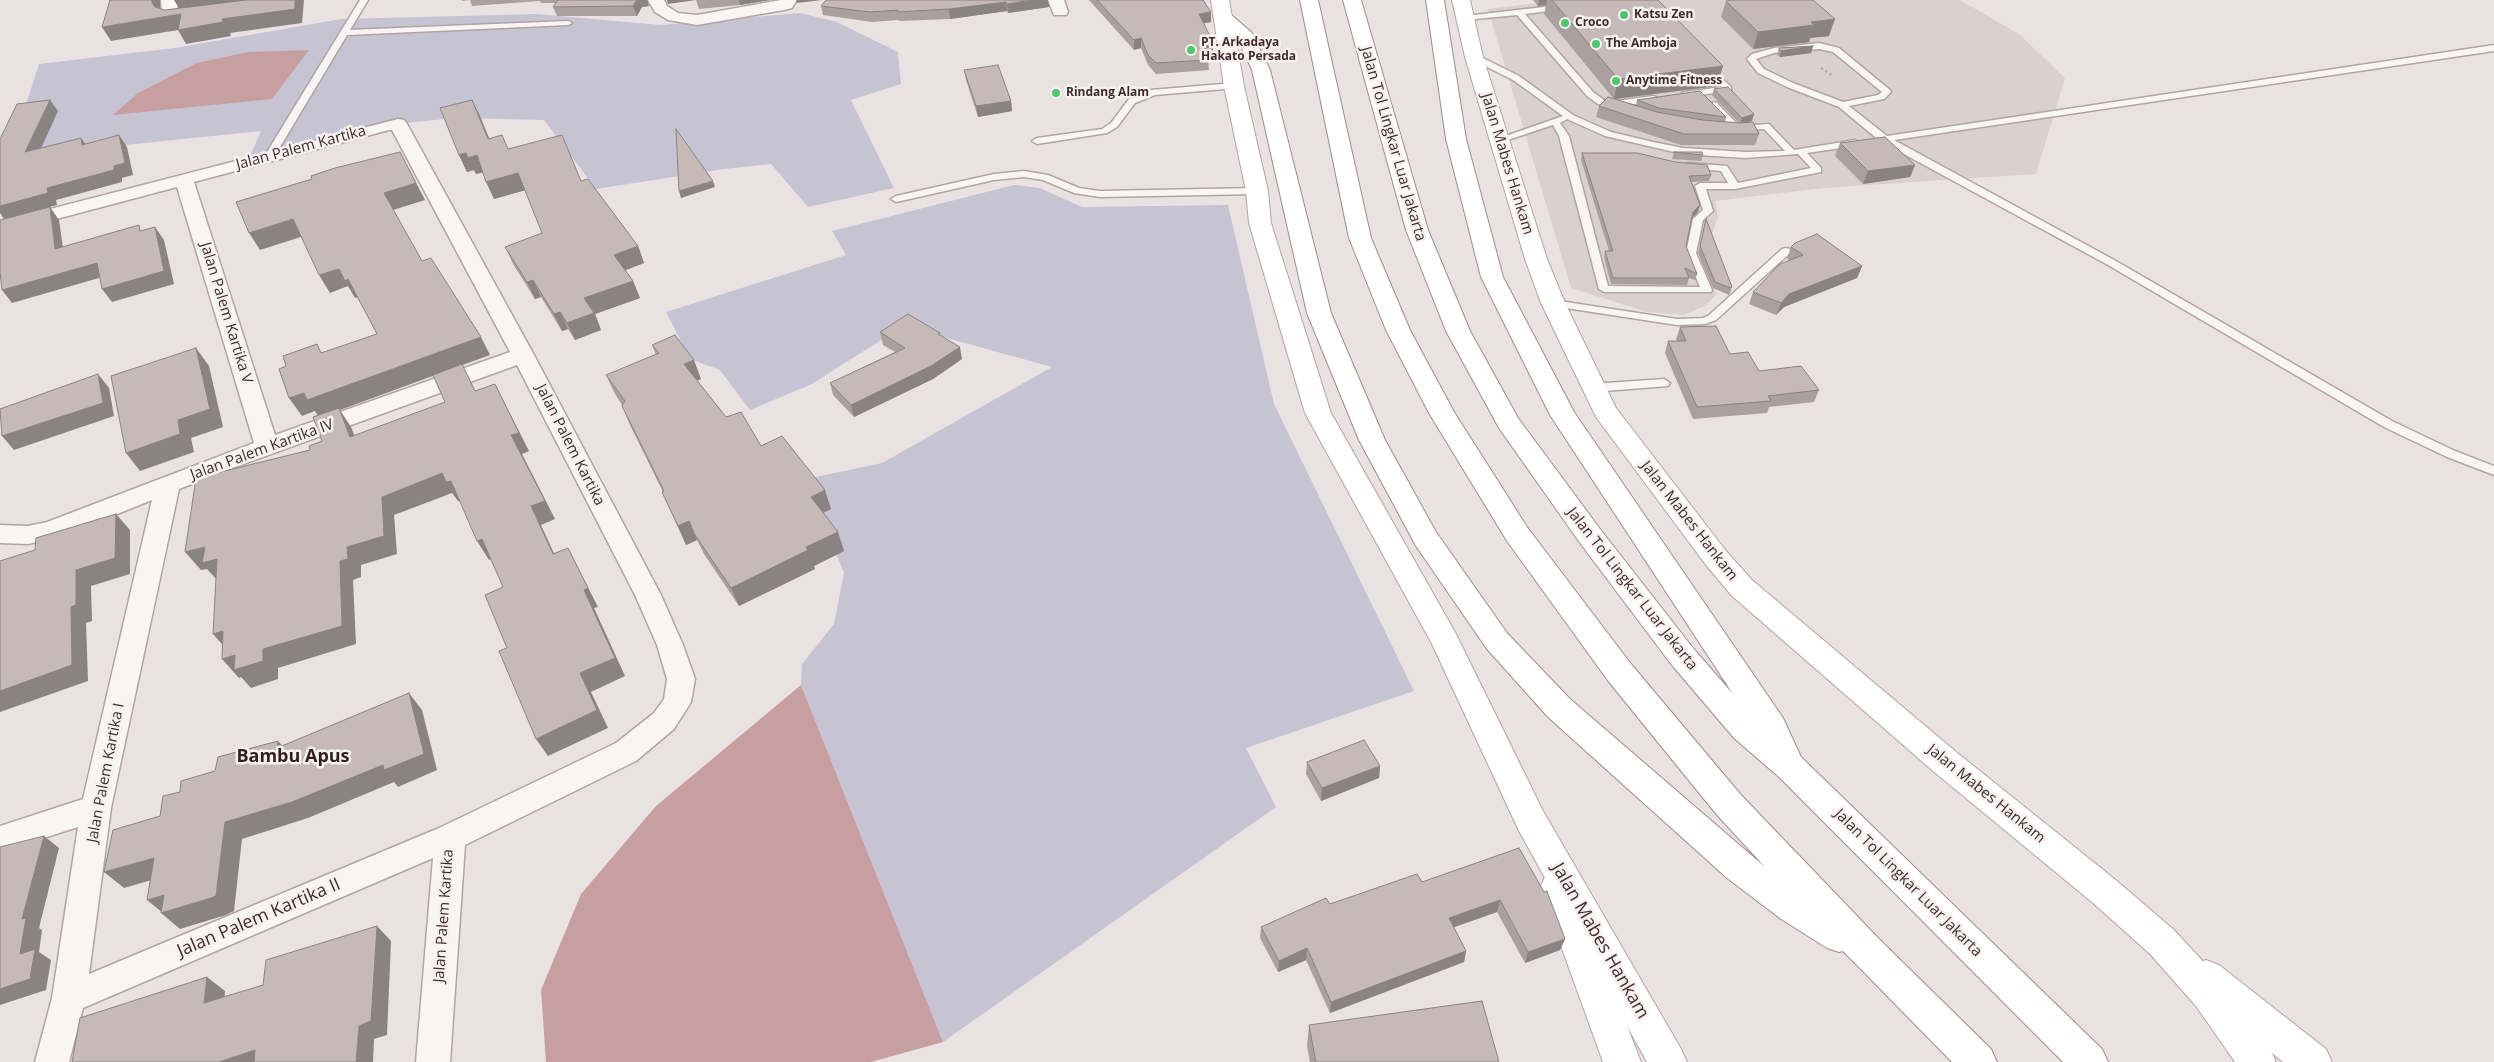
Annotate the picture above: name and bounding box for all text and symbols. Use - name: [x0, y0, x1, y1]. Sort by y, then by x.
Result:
- place label: Katsu Zen: [1634, 8, 1693, 22]
- marker: Katsu Zen: [1618, 9, 1630, 21]
- place label: Croco: [1575, 16, 1609, 30]
- marker: Croco: [1559, 17, 1571, 29]
- place label: PT. Arkadaya Hakato Persada: [1201, 36, 1296, 64]
- place label: The Amboja: [1606, 37, 1677, 51]
- marker: The Amboja: [1590, 38, 1602, 50]
- marker: PT. Arkadaya Hakato Persada: [1185, 44, 1197, 56]
- street label: Jalan Tol Lingkar Luar Jakarta: [1357, 45, 1429, 243]
- place label: Anytime Fitness: [1626, 74, 1722, 88]
- marker: Anytime Fitness: [1610, 75, 1622, 87]
- place label: Rindang Alam: [1066, 86, 1149, 100]
- marker: Rindang Alam: [1050, 87, 1062, 99]
- street label: Jalan Mabes Hankam: [1477, 91, 1537, 237]
- street label: Jalan Palem Kartika: [234, 122, 368, 174]
- street label: Jalan Palem Kartika V: [196, 240, 256, 386]
- street label: Jalan Palem Kartika: [532, 381, 608, 509]
- street label: Jalan Palem Kartika IV: [188, 416, 336, 484]
- street label: Jalan Mabes Hankam: [1637, 458, 1741, 584]
- street label: Jalan Tol Lingkar Luar Jakarta: [1563, 504, 1701, 674]
- street label: Jalan Palem Kartika I: [84, 702, 128, 844]
- street label: Jalan Mabes Hankam: [1923, 741, 2049, 847]
- district label: Bambu Apus: [236, 746, 350, 768]
- street label: Jalan Tol Lingkar Luar Jakarta: [1830, 805, 1986, 961]
- street label: Jalan Palem Kartika: [430, 849, 458, 983]
- street label: Jalan Mabes Hankam: [1547, 859, 1653, 1023]
- street label: Jalan Palem Kartika II: [174, 874, 344, 962]

